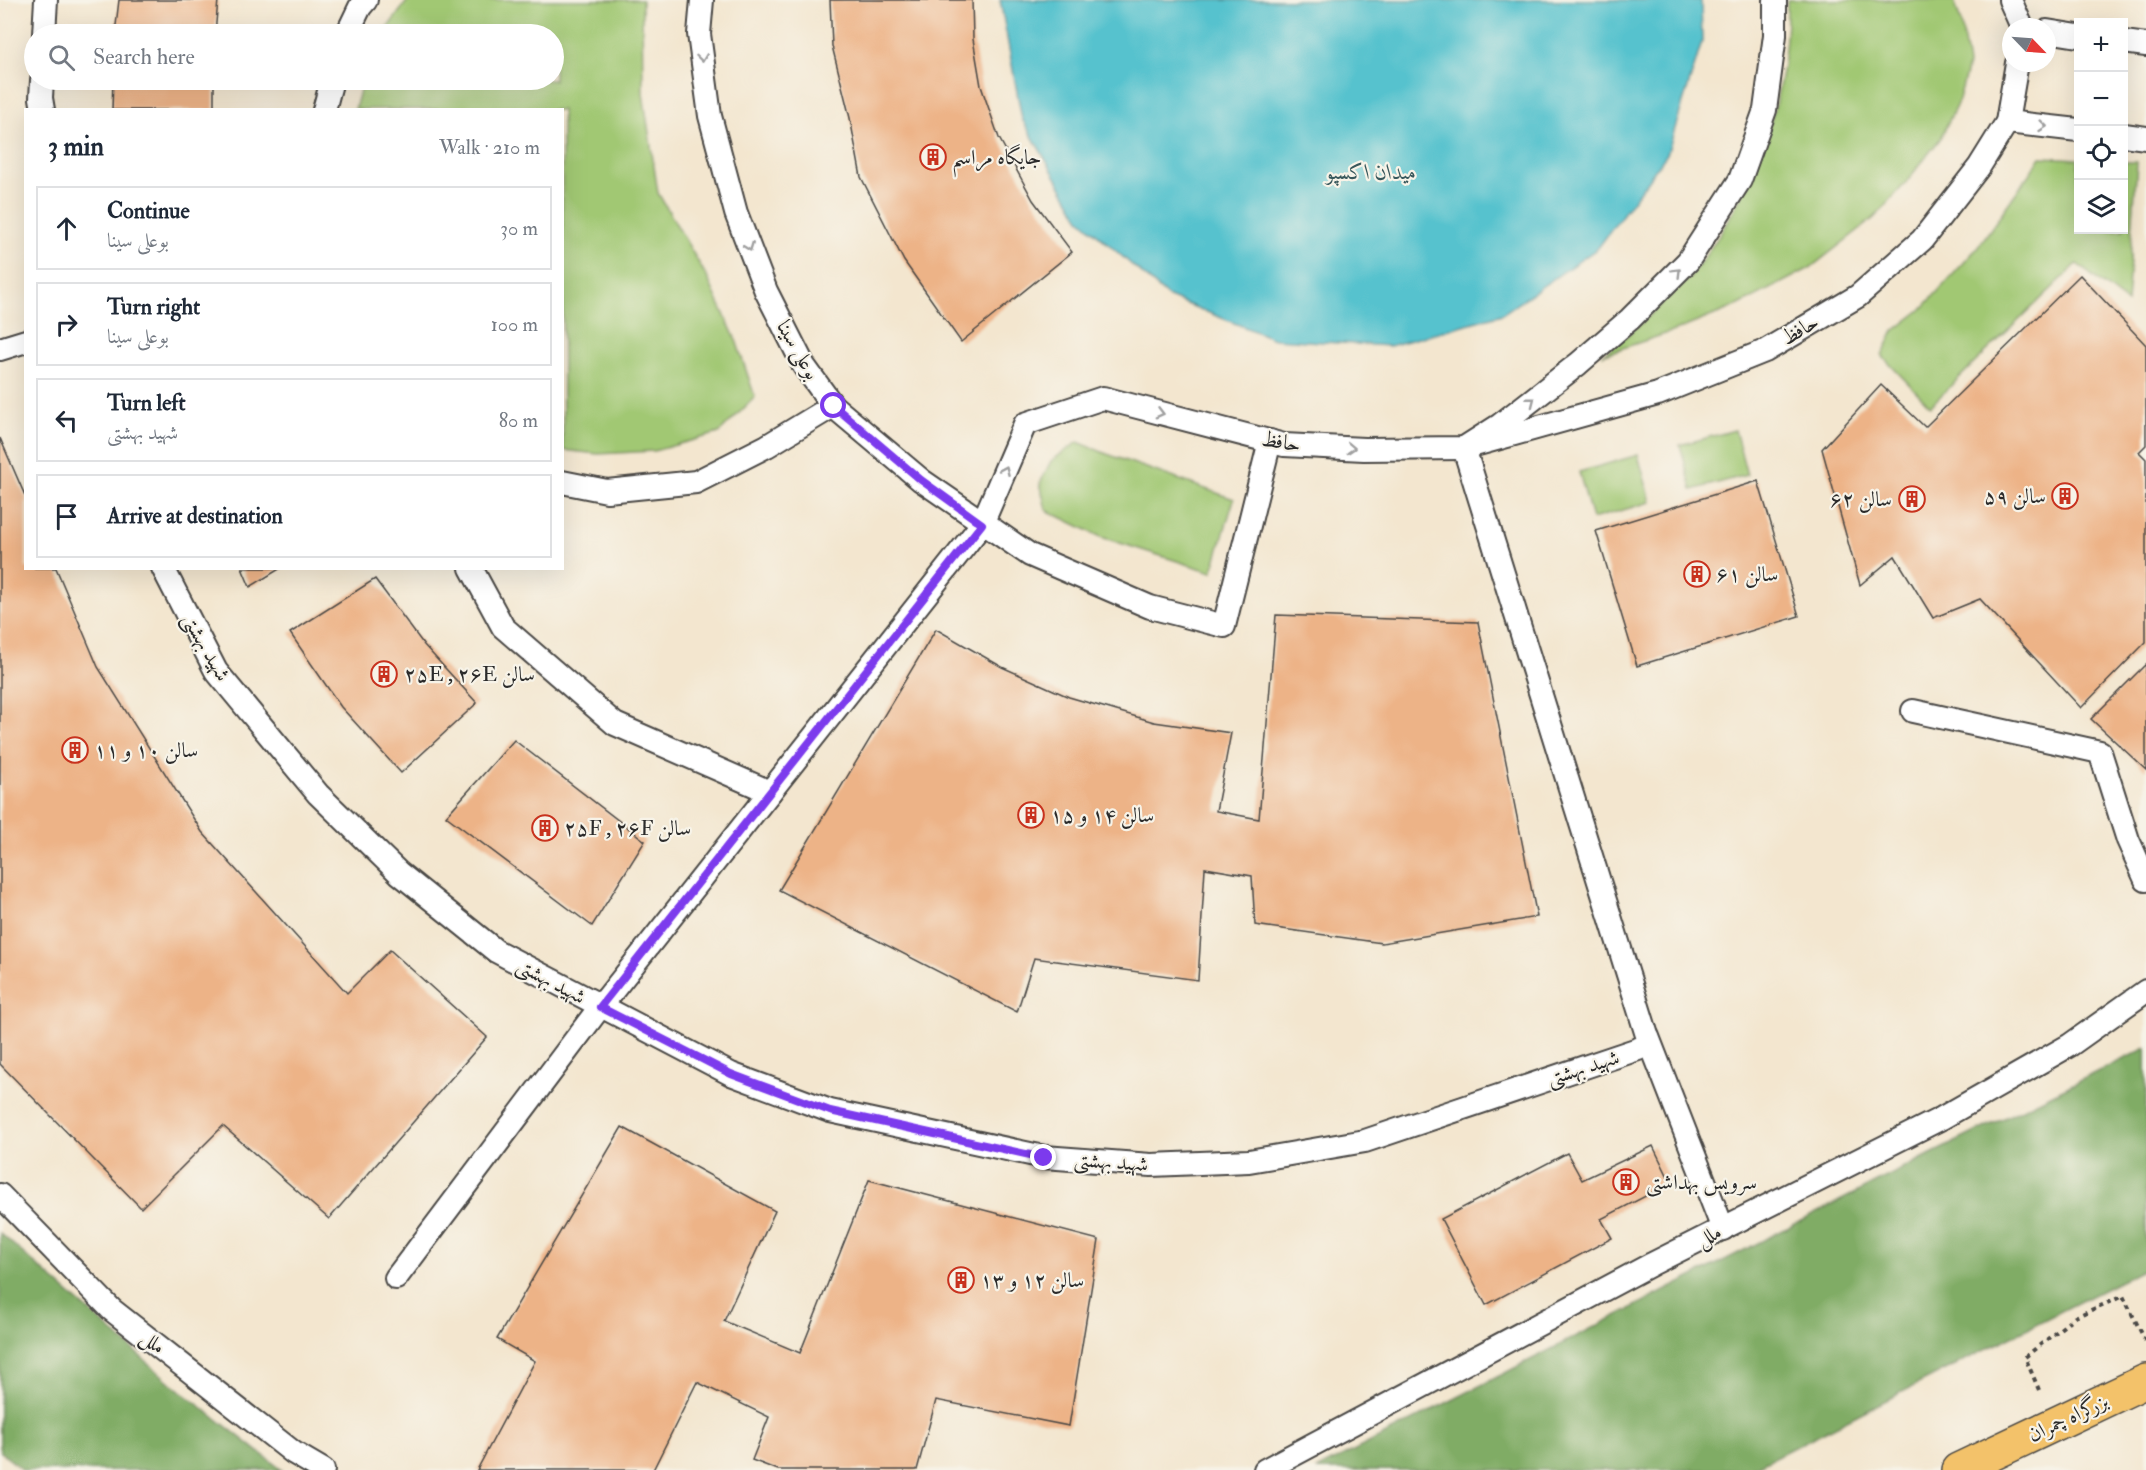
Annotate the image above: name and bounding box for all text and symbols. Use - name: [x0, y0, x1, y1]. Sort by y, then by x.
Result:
- north arrow: [2002, 18, 2056, 72]
- map controls: [2074, 18, 2128, 234]
- button: +: [2074, 18, 2128, 72]
- search box: [24, 24, 564, 90]
- icon: search: [45, 41, 78, 74]
- text: Search here: [93, 43, 195, 71]
- one-way arrow: [695, 54, 708, 63]
- button: −: [2074, 72, 2128, 126]
- one-way arrow: [2038, 119, 2047, 132]
- button: locate: [2074, 126, 2128, 180]
- text: 3 min: [48, 131, 104, 163]
- text: Walk · 210 m: [439, 135, 540, 160]
- building icon: جایگاه مراسم: [918, 142, 948, 172]
- place label: جایگاه مراسم: [952, 144, 1042, 178]
- water label: میدان اکسپو: [1324, 158, 1417, 186]
- button: layers: [2074, 180, 2128, 234]
- text: Continue: [107, 197, 190, 225]
- icon: ahead: [50, 212, 83, 245]
- text: 30 m: [500, 216, 538, 241]
- text: بوعلی سینا: [107, 228, 169, 253]
- one-way arrow: [742, 241, 754, 252]
- one-way arrow: [1669, 269, 1680, 280]
- text: Turn right: [107, 293, 200, 321]
- icon: right: [50, 308, 83, 341]
- street label: حافظ: [1776, 308, 1824, 352]
- text: 100 m: [491, 312, 538, 337]
- street label: بوعلی سینا: [768, 315, 826, 386]
- text: بوعلی سینا: [107, 324, 169, 349]
- text: Turn left: [107, 389, 186, 417]
- route start: [820, 392, 846, 418]
- one-way arrow: [1524, 398, 1535, 409]
- icon: left: [50, 404, 83, 437]
- one-way arrow: [1154, 406, 1165, 418]
- text: 80 m: [499, 408, 538, 433]
- text: شهید بهشتی: [107, 420, 178, 445]
- street label: حافظ: [1259, 426, 1303, 458]
- one-way arrow: [1346, 442, 1355, 455]
- one-way arrow: [998, 466, 1010, 477]
- building icon: سالن ۵۹: [2050, 481, 2080, 511]
- place label: سالن ۵۹: [1984, 483, 2046, 510]
- building icon: سالن ۶۲: [1897, 484, 1927, 514]
- place label: سالن ۶۲: [1830, 486, 1892, 513]
- icon: arrive: [50, 500, 83, 533]
- text: Arrive at destination: [107, 502, 283, 530]
- building icon: سالن ۶۱: [1682, 559, 1712, 589]
- place label: سالن ۶۱: [1716, 561, 1778, 588]
- street label: شهید بهشتی: [175, 608, 236, 687]
- building icon: ۲۵E , ۲۶E سالن: [369, 659, 399, 689]
- place label: ۲۵E , ۲۶E سالن: [404, 661, 535, 688]
- building icon: سالن ۱۰ و ۱۱: [60, 735, 90, 765]
- place label: سالن ۱۰ و ۱۱: [94, 737, 198, 764]
- building icon: سالن ۱۴ و ۱۵: [1016, 800, 1046, 830]
- place label: سالن ۱۴ و ۱۵: [1050, 802, 1154, 829]
- building icon: ۲۵F , ۲۶F سالن: [530, 813, 560, 843]
- place label: ۲۵F , ۲۶F سالن: [564, 815, 691, 842]
- street label: شهید بهشتی: [511, 952, 590, 1011]
- street label: شهید بهشتی: [1543, 1044, 1623, 1093]
- route end: [1030, 1144, 1056, 1170]
- street label: شهید بهشتی: [1073, 1146, 1149, 1179]
- building icon: سرویس بهداشتی: [1611, 1167, 1641, 1197]
- place label: سرویس بهداشتی: [1646, 1169, 1757, 1197]
- street label: ملل: [1692, 1218, 1726, 1254]
- building icon: سالن ۱۲ و ۱۳: [946, 1265, 976, 1295]
- place label: سالن ۱۲ و ۱۳: [980, 1267, 1084, 1294]
- street label: ملل: [135, 1324, 171, 1360]
- street label: بزرگراه چمران: [2023, 1387, 2113, 1448]

